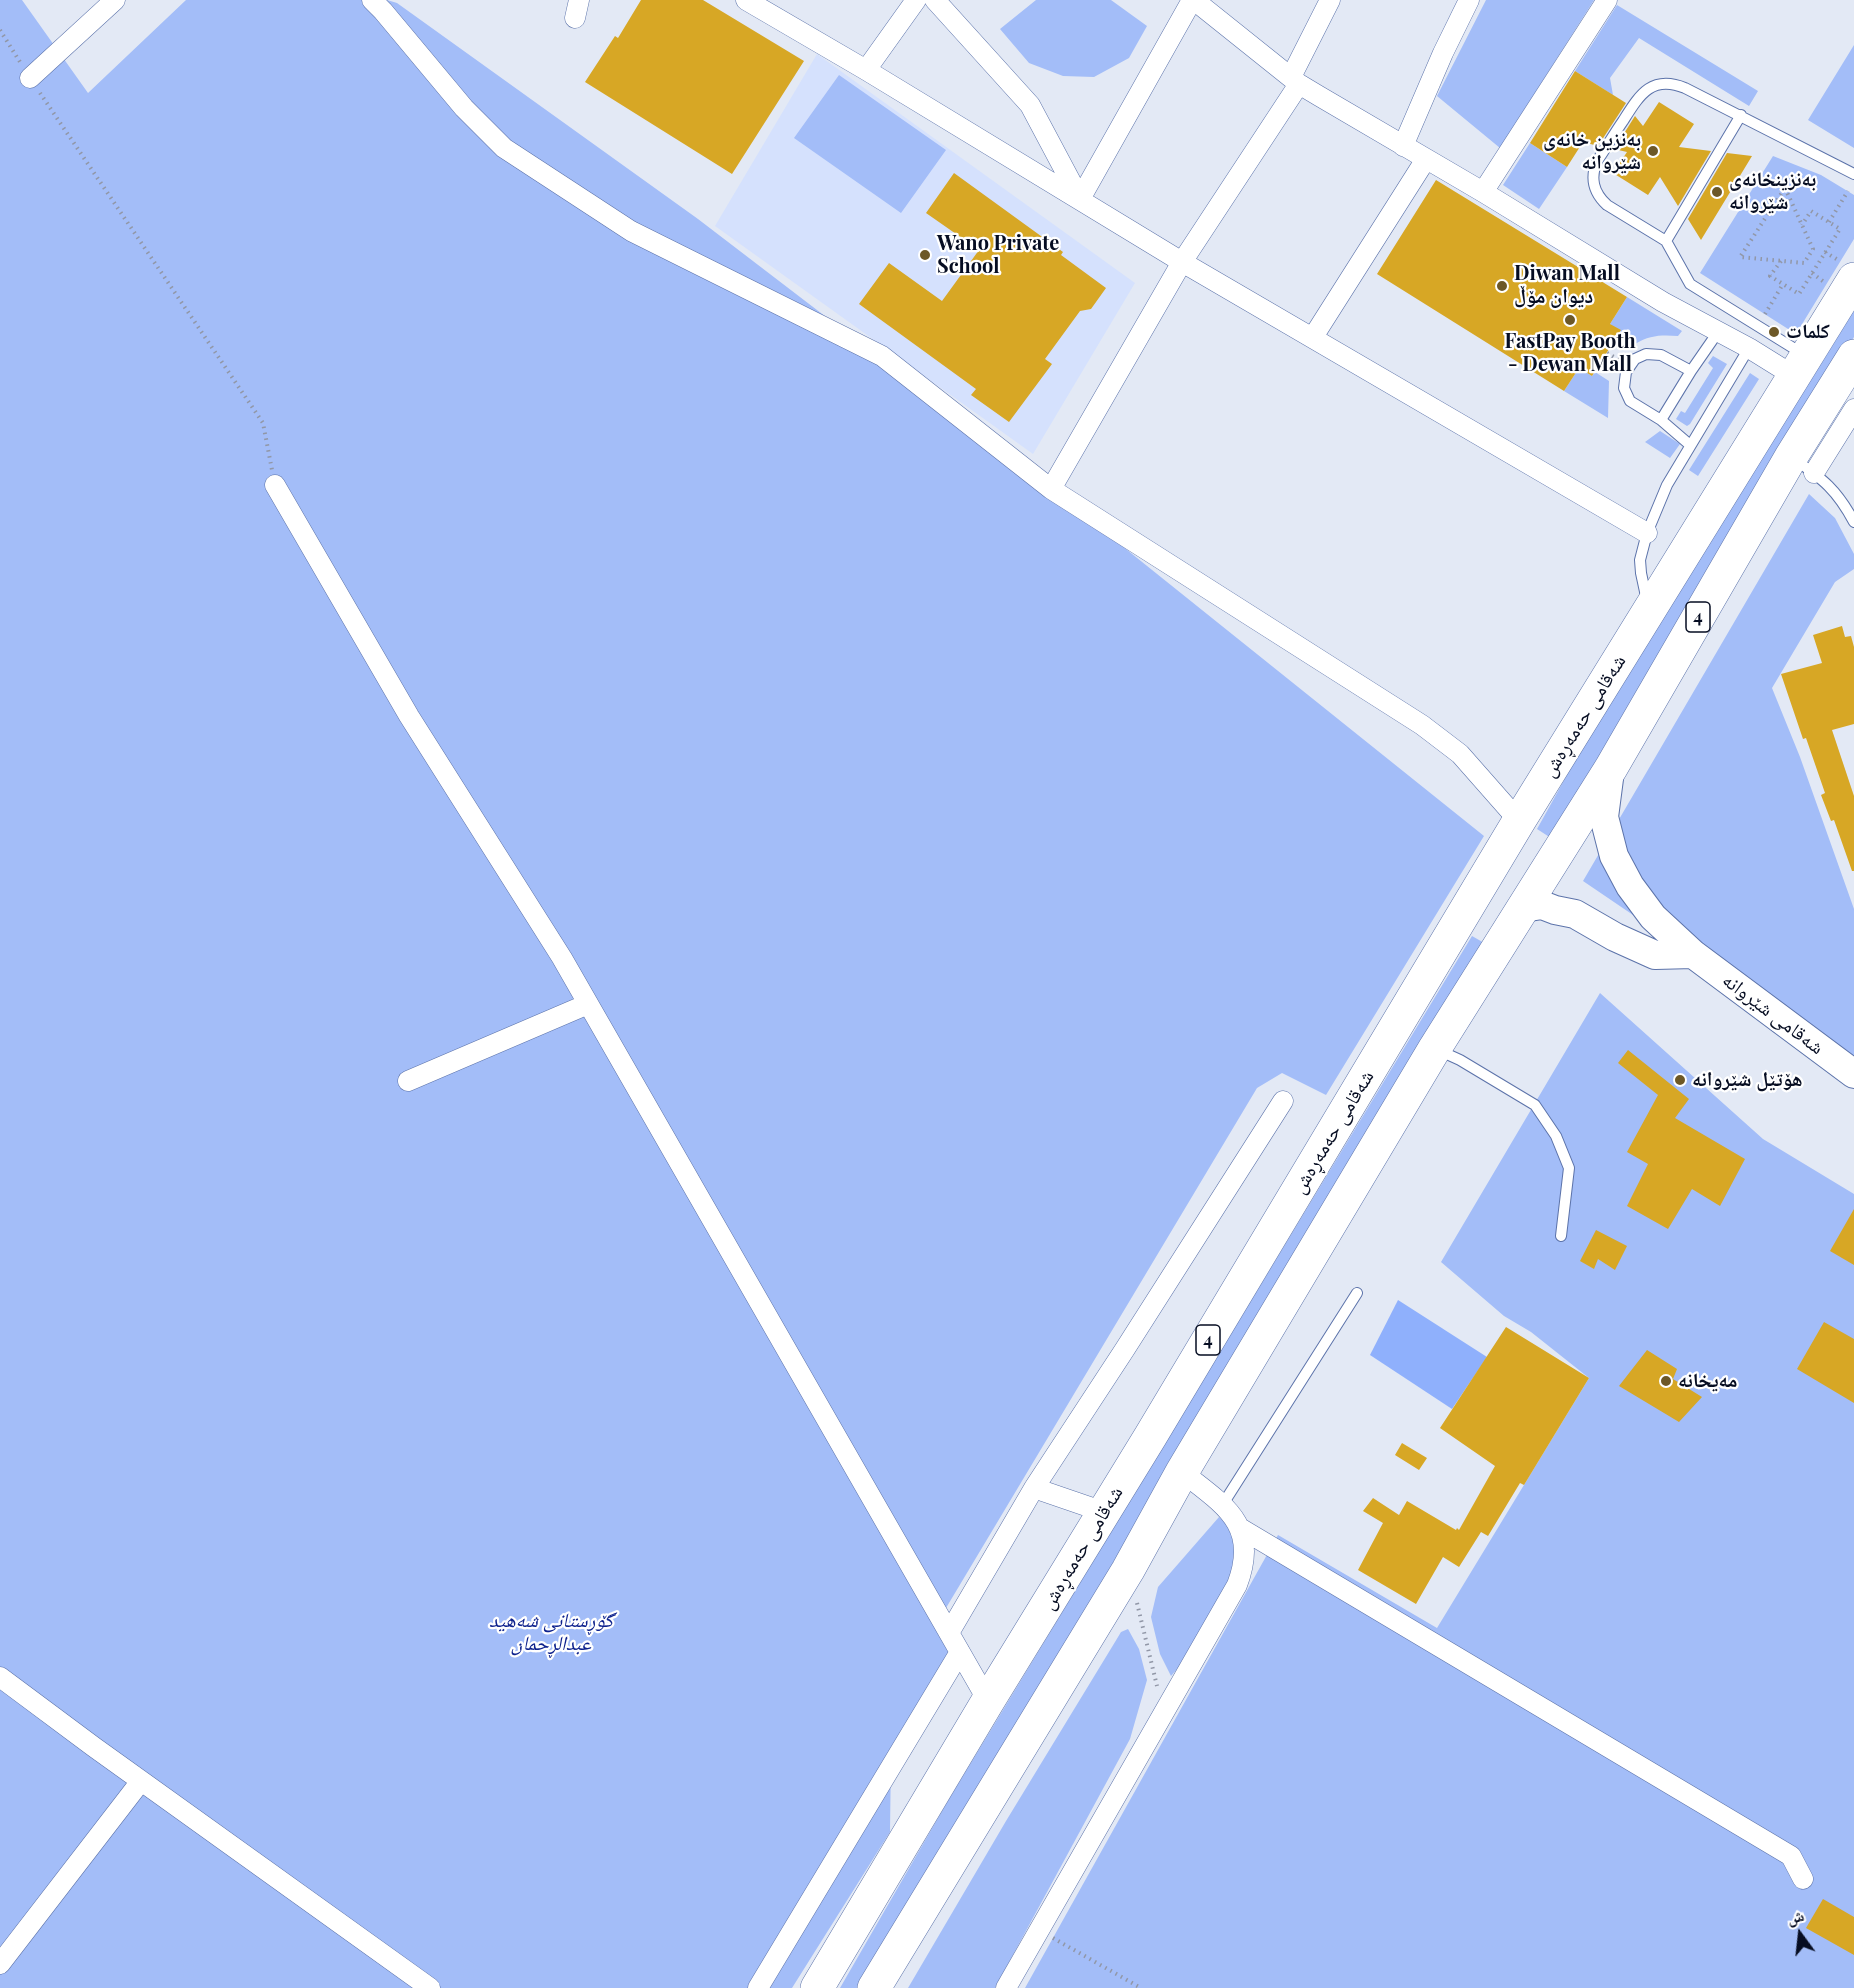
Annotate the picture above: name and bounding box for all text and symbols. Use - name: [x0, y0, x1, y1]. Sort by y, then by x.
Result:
- place label: بەنزین خانەی شێروانە: [1543, 128, 1641, 175]
- marker: بەنزین خانەی شێروانە: [1646, 144, 1660, 158]
- place label: بەنزینخانەی شێروانە: [1729, 168, 1816, 215]
- marker: بەنزینخانەی شێروانە: [1710, 185, 1724, 199]
- place label: Wano Private School: [937, 232, 1059, 279]
- marker: Wano Private School: [918, 248, 932, 262]
- place label: Diwan Mall دیوان مۆڵ: [1514, 262, 1620, 309]
- marker: Diwan Mall دیوان مۆڵ: [1495, 279, 1509, 293]
- marker: FastPay Booth - Dewan Mall: [1563, 313, 1577, 327]
- place label: كلمات: [1786, 320, 1830, 344]
- marker: كلمات: [1767, 325, 1781, 339]
- place label: FastPay Booth - Dewan Mall: [1504, 330, 1636, 377]
- road number: 4: [1686, 602, 1710, 632]
- street label: شەقامی حەمەڕەش: [1537, 650, 1631, 782]
- street label: شەقامی شێروانە: [1718, 968, 1828, 1060]
- street label: شەقامی حەمەڕەش: [1287, 1066, 1379, 1198]
- place label: هۆتێل شێروانە: [1692, 1068, 1803, 1092]
- marker: هۆتێل شێروانە: [1673, 1073, 1687, 1087]
- road number: 4: [1196, 1325, 1220, 1355]
- place label: مەیخانە: [1678, 1369, 1737, 1393]
- marker: مەیخانە: [1659, 1374, 1673, 1388]
- street label: شەقامی حەمەڕەش: [1036, 1482, 1128, 1614]
- park label: گۆڕستانی شەهید عبدالڕحمان: [489, 1609, 613, 1656]
- north arrow: [1770, 1904, 1830, 1964]
- text: ش: [1784, 1904, 1806, 1928]

